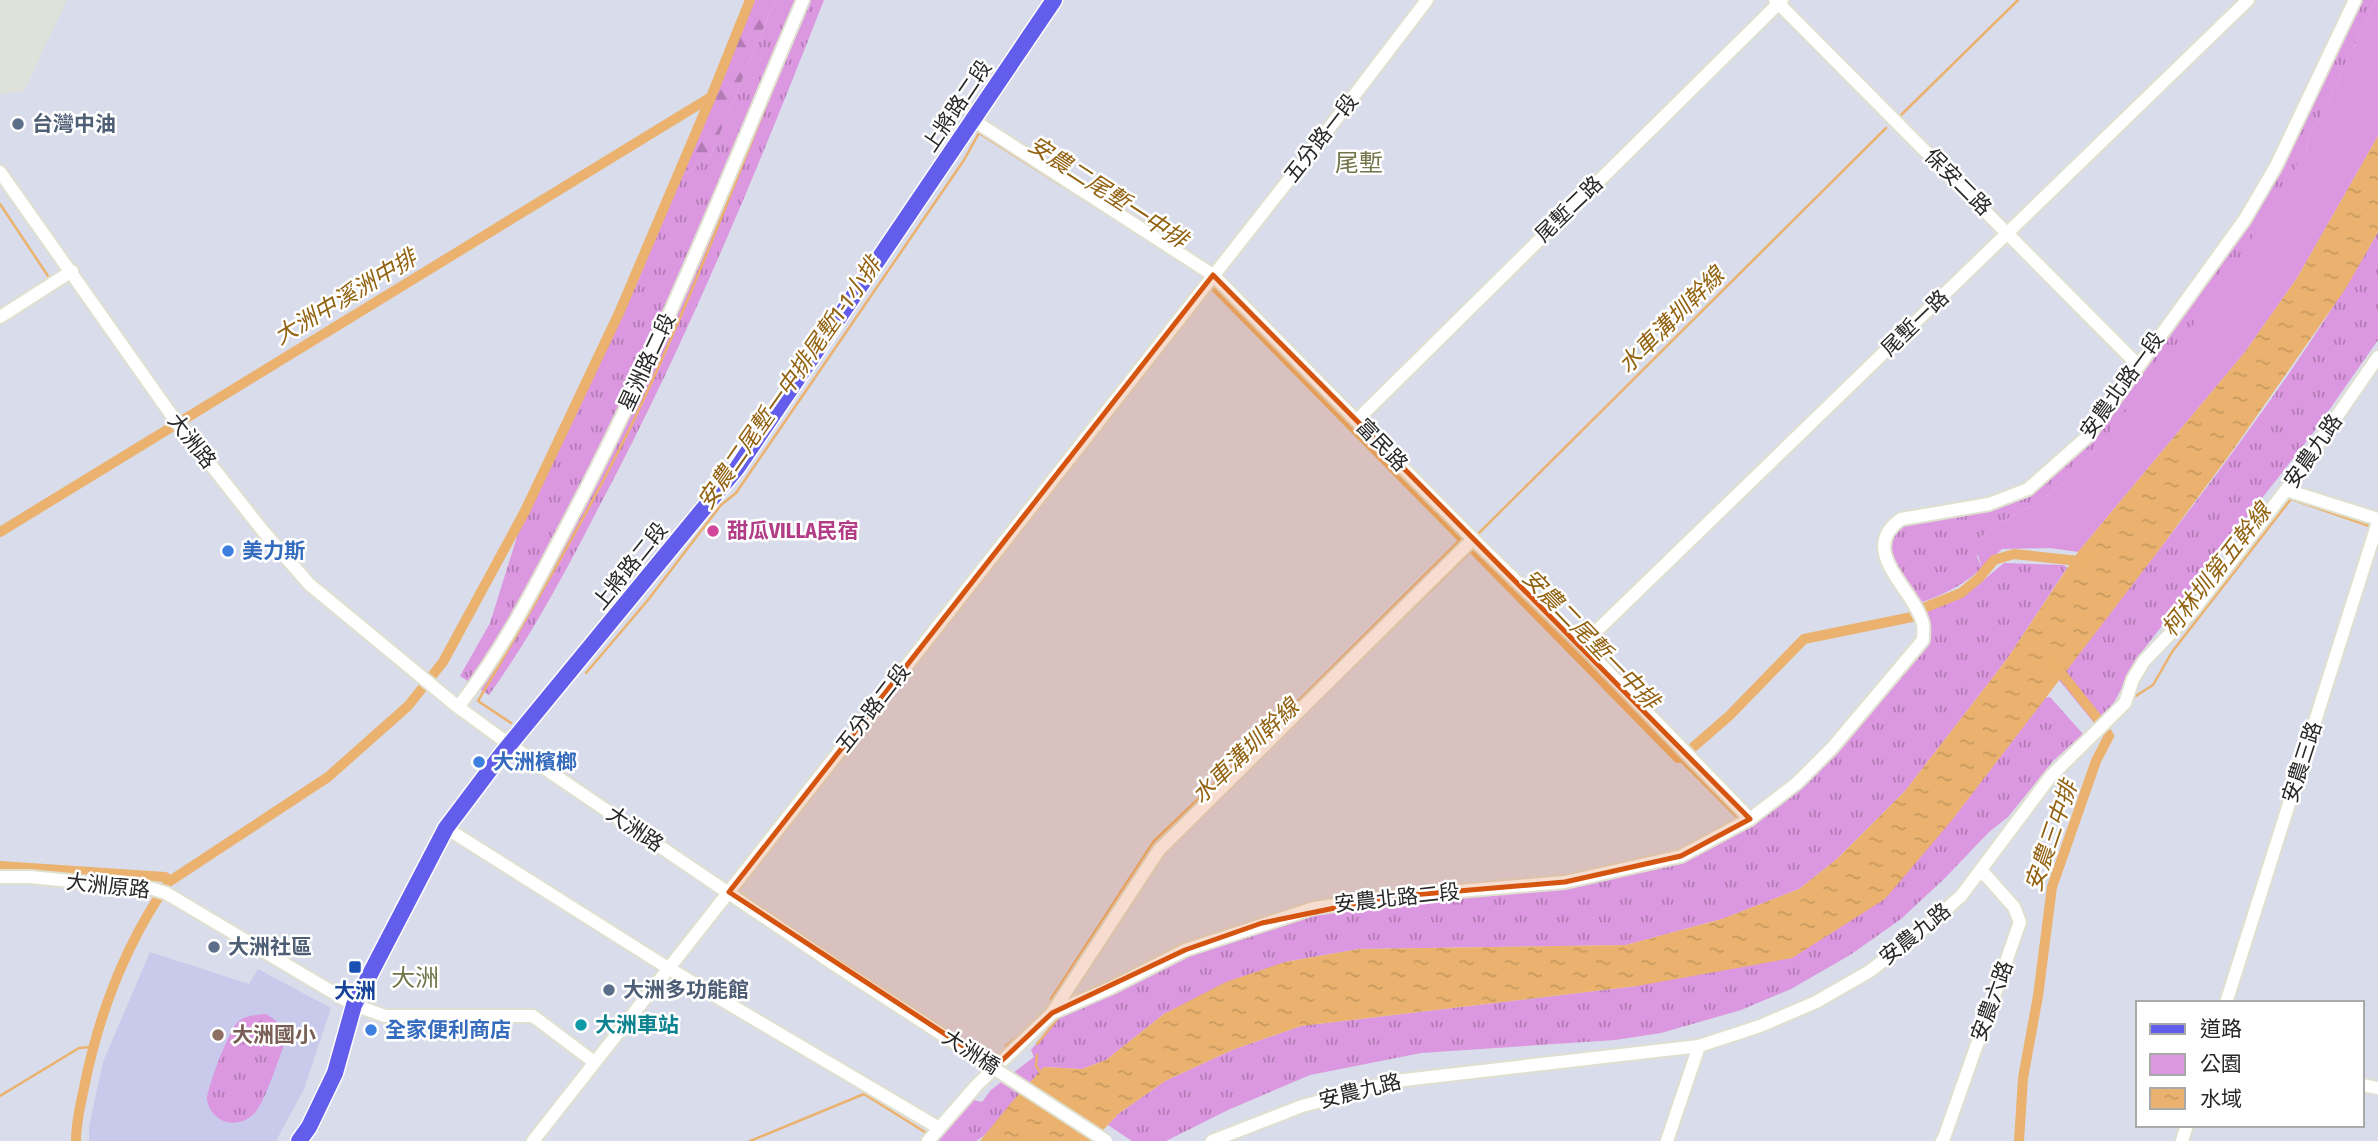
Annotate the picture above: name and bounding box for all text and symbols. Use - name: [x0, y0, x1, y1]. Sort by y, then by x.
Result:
- street label: 上將路二段: [917, 55, 997, 157]
- street label: 五分路一段: [1278, 89, 1364, 187]
- place label: 台灣中油: [32, 111, 116, 137]
- marker: 台灣中油: [10, 116, 26, 132]
- water label: 安農二尾塹一中排: [1023, 130, 1195, 255]
- street label: 保安二路: [1919, 143, 1997, 221]
- district label: 尾塹: [1335, 149, 1383, 177]
- street label: 尾塹二路: [1530, 170, 1608, 248]
- water label: 大洲中溪洲中排: [269, 242, 424, 350]
- water label: 安農二尾塹一中排尾塹1-1小排: [691, 249, 888, 514]
- water label: 水車溝圳幹線: [1612, 259, 1732, 379]
- street label: 尾塹一路: [1876, 284, 1954, 362]
- street label: 星洲路二段: [613, 309, 681, 415]
- street label: 安農北路一段: [2074, 326, 2170, 444]
- street label: 大洲路: [162, 408, 222, 474]
- street label: 安農九路: [2278, 409, 2348, 493]
- street label: 富民路: [1351, 413, 1413, 477]
- water label: 柯林圳第五幹線: [2155, 496, 2278, 642]
- street label: 上將路二段: [587, 517, 673, 615]
- place label: 甜瓜VILLA民宿: [727, 518, 859, 544]
- marker: 甜瓜VILLA民宿: [705, 523, 721, 539]
- place label: 美力斯: [242, 538, 305, 564]
- marker: 美力斯: [220, 543, 236, 559]
- water label: 安農二尾塹一中排: [1517, 563, 1667, 717]
- street label: 五分路二段: [830, 659, 916, 757]
- water label: 水車溝圳幹線: [1186, 691, 1307, 809]
- street label: 安農三路: [2277, 718, 2327, 806]
- place label: 大洲檳榔: [493, 749, 577, 775]
- marker: 大洲檳榔: [471, 754, 487, 770]
- water label: 安農三中排: [2019, 774, 2084, 895]
- street label: 大洲路: [602, 801, 668, 857]
- street label: 大洲原路: [65, 869, 151, 903]
- street label: 安農北路二段: [1333, 878, 1461, 918]
- street label: 安農九路: [1874, 897, 1956, 971]
- place label: 大洲社區: [228, 934, 312, 960]
- marker: 大洲社區: [206, 939, 222, 955]
- street label: 安農六路: [1965, 957, 2019, 1045]
- marker: 大洲: [347, 959, 363, 975]
- district label: 大洲: [391, 964, 439, 992]
- place label: 大洲多功能館: [623, 977, 749, 1003]
- place label: 大洲: [334, 978, 376, 1004]
- marker: 大洲多功能館: [601, 982, 617, 998]
- legend: [2136, 1001, 2364, 1127]
- place label: 大洲車站: [595, 1012, 679, 1038]
- text: 道路: [2200, 1016, 2242, 1042]
- place label: 全家便利商店: [385, 1017, 511, 1043]
- marker: 大洲車站: [573, 1017, 589, 1033]
- place label: 大洲國小: [232, 1022, 316, 1048]
- marker: 全家便利商店: [363, 1022, 379, 1038]
- street label: 大洲橋: [938, 1024, 1004, 1080]
- marker: 大洲國小: [210, 1027, 226, 1043]
- text: 公園: [2200, 1051, 2242, 1077]
- street label: 安農九路: [1316, 1068, 1404, 1114]
- text: 水域: [2200, 1086, 2242, 1112]

